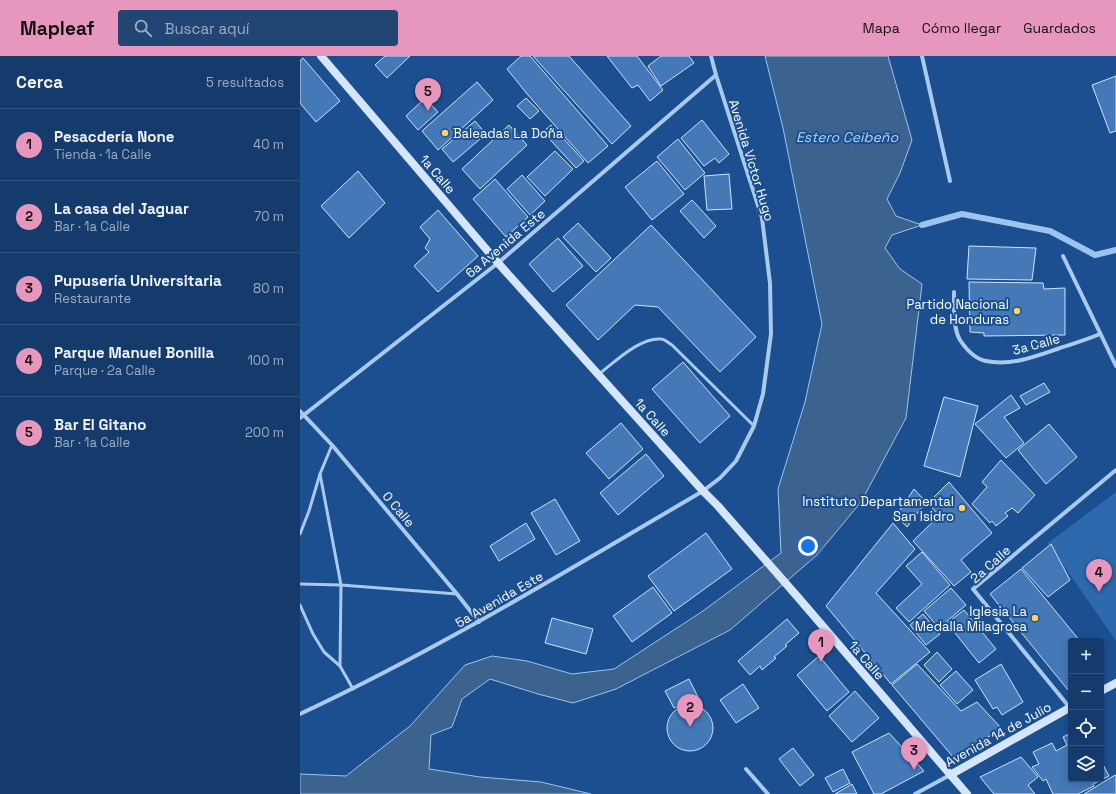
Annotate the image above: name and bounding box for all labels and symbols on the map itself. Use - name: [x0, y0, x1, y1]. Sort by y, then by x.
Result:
- pin: 5: [415, 78, 441, 111]
- street label: Avenida Víctor Hugo: [725, 97, 778, 223]
- place label: Baleadas La Doña: [453, 125, 564, 142]
- marker: Baleadas La Doña: [440, 128, 450, 138]
- water label: Estero Ceibeño: [796, 128, 898, 146]
- street label: 1a Calle: [416, 151, 459, 197]
- street label: 6a Avenida Este: [462, 205, 549, 282]
- place label: Partido Nacional de Honduras: [906, 296, 1009, 328]
- marker: Partido Nacional de Honduras: [1012, 306, 1022, 316]
- street label: 3a Calle: [1010, 330, 1062, 359]
- street label: 1a Calle: [631, 395, 674, 440]
- street label: 0 Calle: [379, 488, 418, 531]
- place label: Instituto Departamental San Isidro: [802, 493, 954, 525]
- marker: Instituto Departamental San Isidro: [957, 503, 967, 513]
- your location: [798, 536, 818, 556]
- street label: 2a Calle: [967, 542, 1014, 587]
- pin: 4: [1086, 559, 1112, 592]
- street label: 5a Avenida Este: [452, 567, 546, 631]
- place label: Iglesia La Medalla Milagrosa: [915, 603, 1028, 635]
- marker: Iglesia La Medalla Milagrosa: [1030, 613, 1040, 623]
- pin: 1: [808, 629, 834, 662]
- street label: 1a Calle: [845, 637, 888, 683]
- pin: 2: [677, 694, 703, 727]
- street label: Avenida 14 de Julio: [942, 698, 1054, 771]
- pin: 3: [901, 737, 927, 770]

